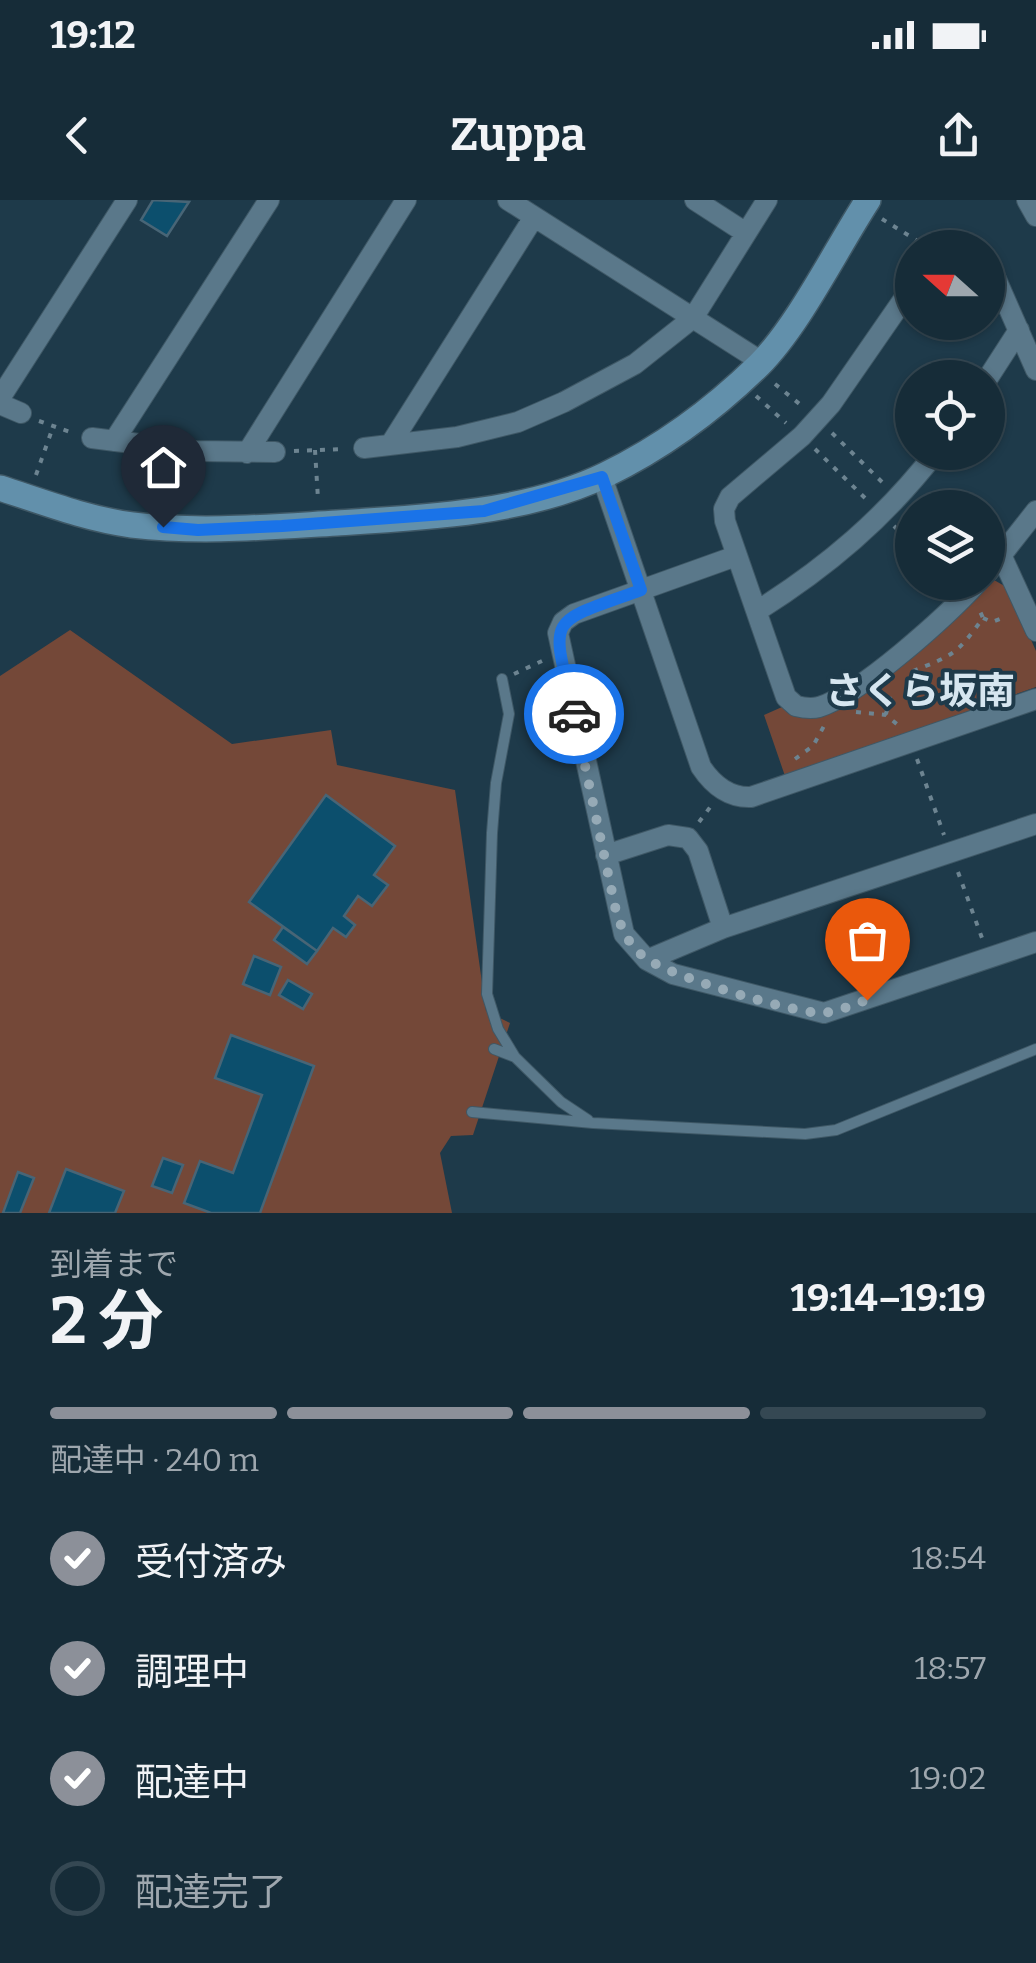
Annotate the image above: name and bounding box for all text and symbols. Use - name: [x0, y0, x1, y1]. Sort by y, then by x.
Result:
- text: 19:12: [50, 12, 136, 58]
- icon: back: [50, 108, 105, 163]
- text: Zuppa: [450, 108, 586, 162]
- icon: share: [931, 108, 986, 163]
- north arrow: [895, 230, 1005, 340]
- map controls: [895, 230, 1005, 600]
- button: locate: [895, 360, 1005, 470]
- pin: [121, 425, 206, 528]
- icon: home: [136, 440, 191, 495]
- button: layers: [895, 490, 1005, 600]
- courier: [524, 664, 624, 764]
- district label: さくら坂南: [825, 668, 1015, 714]
- icon: car: [547, 687, 602, 742]
- pin: [825, 898, 910, 1001]
- icon: bag: [840, 913, 895, 968]
- text: 到着まで: [50, 1245, 178, 1283]
- text: 19:14–19:19: [790, 1275, 986, 1321]
- text: 2 分: [50, 1282, 163, 1360]
- text: 配達中 · 240 m: [50, 1441, 259, 1479]
- icon: check: [50, 1531, 105, 1586]
- text: 受付済み: [135, 1539, 287, 1585]
- text: 18:54: [911, 1539, 986, 1577]
- icon: check: [50, 1641, 105, 1696]
- text: 調理中: [135, 1649, 249, 1695]
- text: 18:57: [915, 1649, 986, 1687]
- icon: check: [50, 1751, 105, 1806]
- text: 配達中: [135, 1759, 249, 1805]
- text: 19:02: [910, 1759, 986, 1797]
- text: 配達完了: [135, 1869, 287, 1915]

